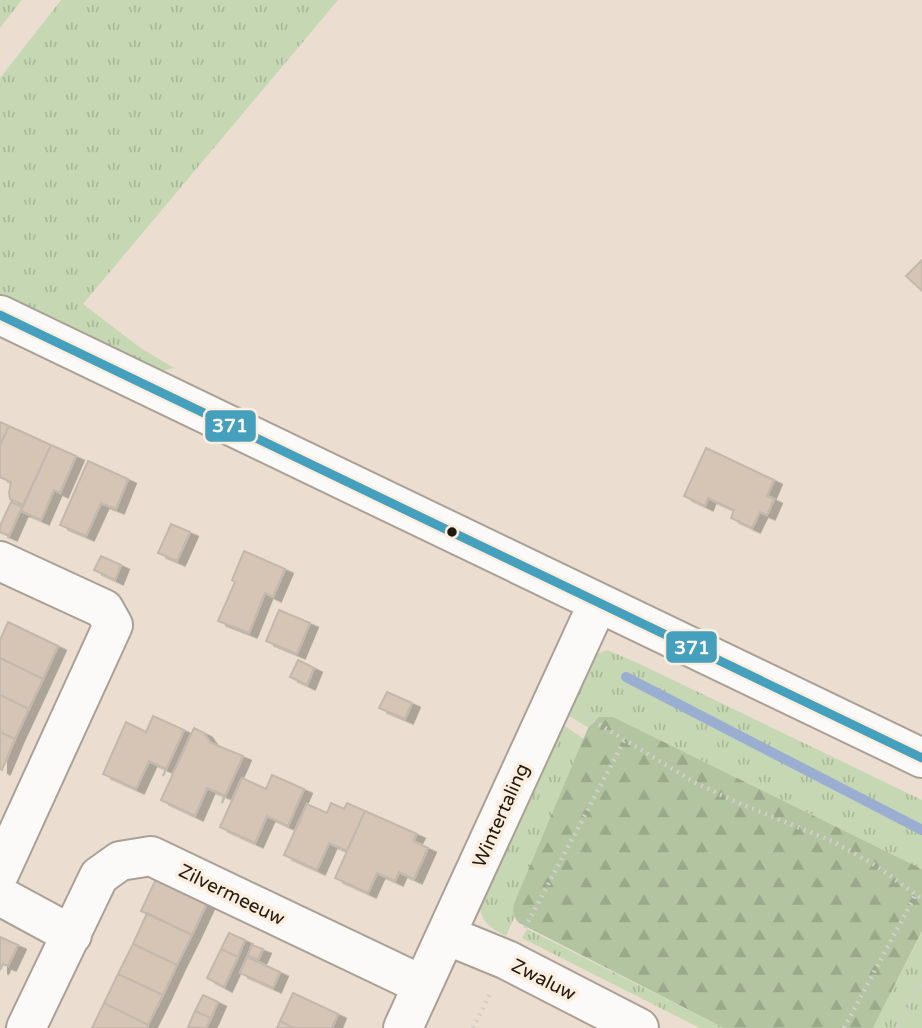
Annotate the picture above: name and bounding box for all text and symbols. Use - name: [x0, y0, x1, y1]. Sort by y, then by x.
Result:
- line badge: 371: [204, 409, 257, 443]
- text: 371: [212, 415, 248, 437]
- unlabelled marker: [445, 525, 459, 539]
- line badge: 371: [665, 630, 718, 664]
- text: 371: [674, 637, 710, 659]
- street label: Wintertaling: [468, 760, 534, 871]
- street label: Zilvermeeuw: [175, 860, 288, 930]
- street label: Zwaluw: [508, 954, 579, 1005]

